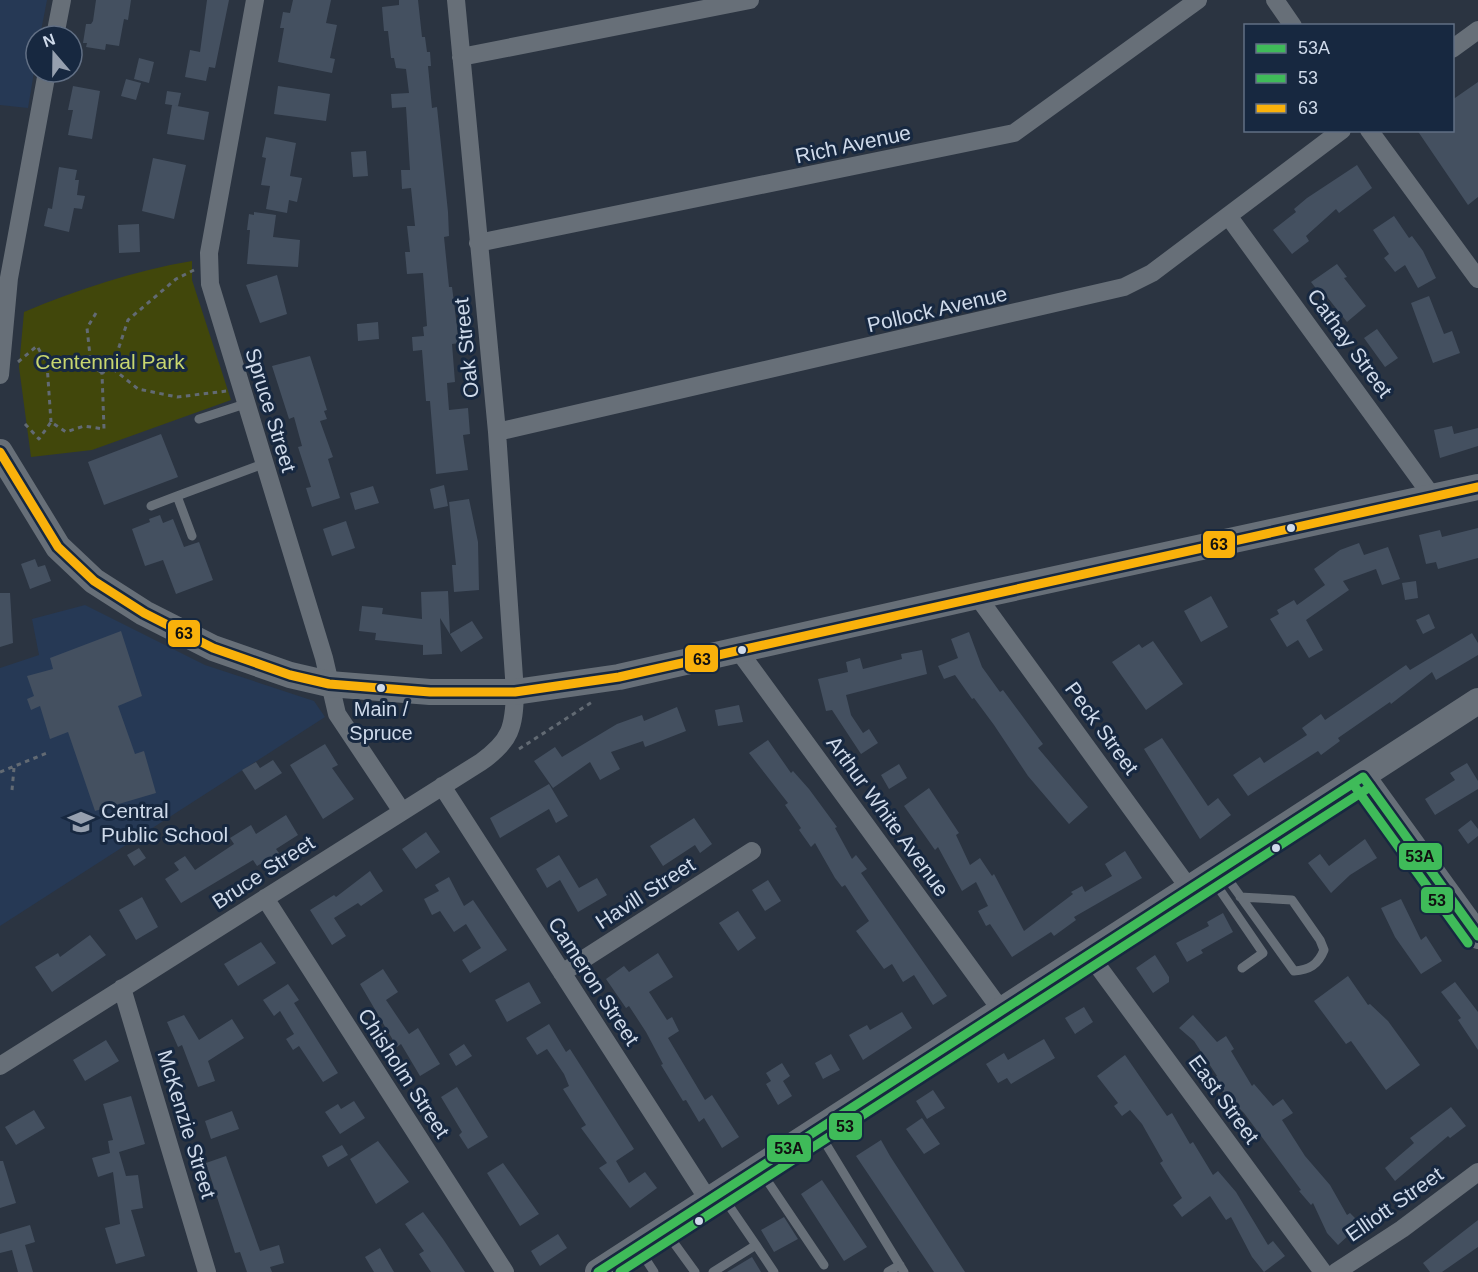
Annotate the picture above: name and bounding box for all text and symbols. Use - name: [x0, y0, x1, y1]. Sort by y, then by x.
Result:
- north arrow: [24, 24, 84, 84]
- legend: [1244, 24, 1454, 132]
- text: N: [41, 30, 57, 50]
- text: 53A: [1298, 38, 1330, 58]
- text: 53: [1298, 68, 1318, 88]
- text: 63: [1298, 98, 1318, 118]
- street label: Rich Avenue: [793, 121, 913, 167]
- street label: Pollock Avenue: [865, 282, 1009, 336]
- street label: Cathay Street: [1303, 284, 1397, 402]
- street label: Oak Street: [449, 297, 483, 399]
- street label: Spruce Street: [241, 345, 301, 475]
- park label: Centennial Park: [35, 350, 185, 373]
- unlabelled marker: [1285, 522, 1297, 534]
- line badge: 63: [1202, 530, 1236, 559]
- text: 63: [1210, 536, 1228, 553]
- line badge: 63: [167, 619, 201, 648]
- text: 63: [175, 625, 193, 642]
- line badge: 63: [684, 644, 719, 673]
- unlabelled marker: [736, 644, 748, 656]
- text: 63: [693, 651, 711, 668]
- street label: Peck Street: [1061, 677, 1143, 779]
- marker: Main / Spruce: [375, 682, 387, 694]
- place label: Main / Spruce: [349, 698, 413, 744]
- street label: Arthur White Avenue: [822, 731, 954, 901]
- place label: Central Public School: [101, 799, 228, 846]
- school or university icon: Central Public School: [66, 807, 96, 837]
- street label: Bruce Street: [208, 830, 318, 913]
- unlabelled marker: [1270, 842, 1282, 854]
- line badge: 53A: [1398, 842, 1443, 871]
- text: 53A: [1405, 848, 1435, 865]
- street label: Havill Street: [591, 852, 699, 933]
- line badge: 53: [1420, 886, 1454, 914]
- text: 53: [1428, 892, 1446, 909]
- street label: Cameron Street: [544, 913, 644, 1050]
- street label: Chisholm Street: [354, 1004, 454, 1142]
- street label: McKenzie Street: [153, 1047, 221, 1201]
- street label: East Street: [1184, 1050, 1264, 1148]
- line badge: 53: [828, 1112, 863, 1141]
- text: 53: [836, 1118, 854, 1135]
- line badge: 53A: [766, 1134, 812, 1163]
- text: 53A: [774, 1140, 804, 1157]
- street label: Elliott Street: [1341, 1162, 1447, 1246]
- unlabelled marker: [693, 1215, 705, 1227]

